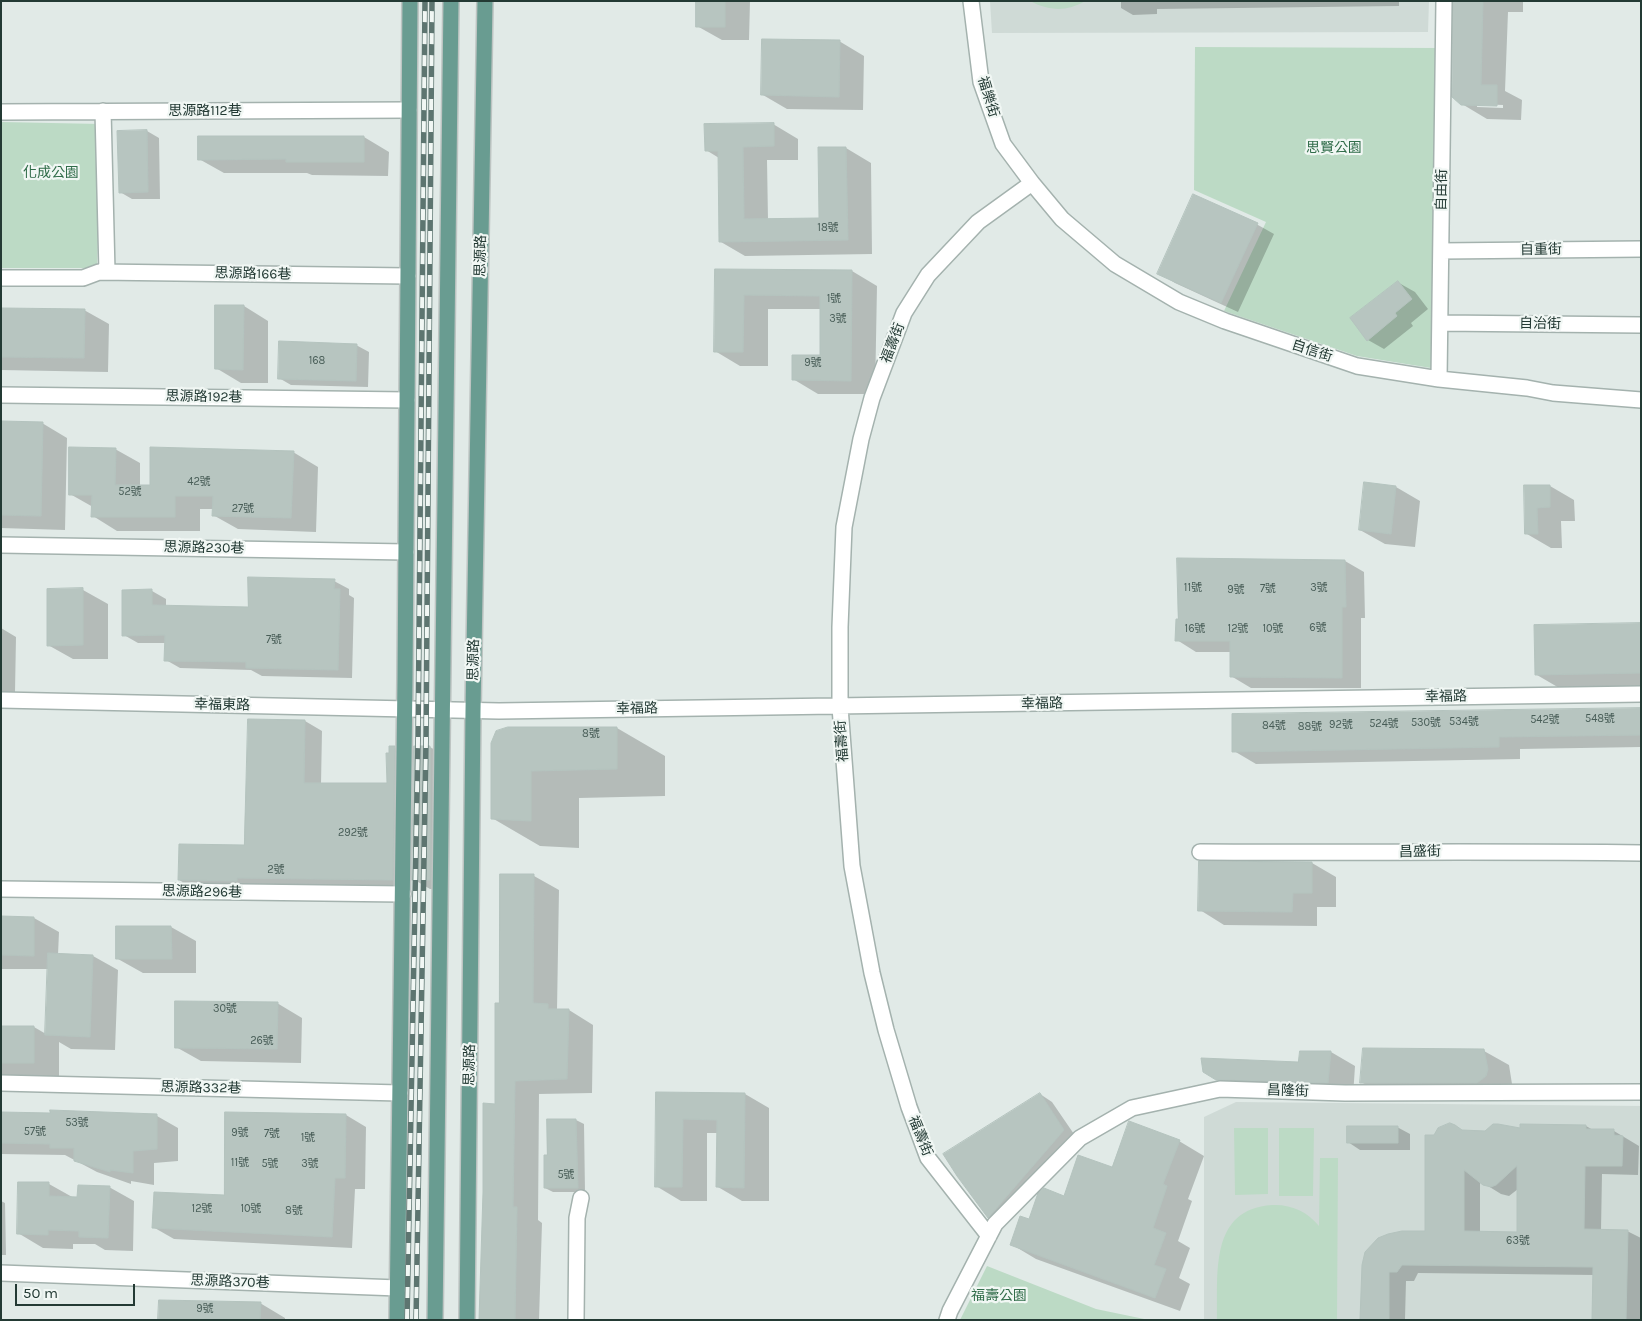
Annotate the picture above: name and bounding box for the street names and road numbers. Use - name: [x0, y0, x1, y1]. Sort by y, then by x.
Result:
- street label: 福樂街: [974, 74, 1002, 120]
- street label: 思源路112巷: [168, 103, 242, 119]
- street label: 自由街: [1433, 169, 1451, 211]
- street label: 思源路: [472, 235, 490, 277]
- street label: 自重街: [1520, 241, 1562, 259]
- street label: 思源路166巷: [215, 265, 291, 283]
- street label: 自治街: [1519, 315, 1561, 333]
- street label: 福壽街: [878, 320, 908, 366]
- street label: 自信街: [1289, 337, 1335, 365]
- street label: 思源路192巷: [165, 388, 243, 406]
- street label: 思源路230巷: [164, 539, 244, 557]
- street label: 思源路: [465, 639, 483, 681]
- street label: 幸福路: [1425, 688, 1467, 706]
- street label: 幸福路: [1021, 695, 1063, 713]
- street label: 幸福東路: [194, 696, 250, 714]
- street label: 幸福路: [616, 700, 658, 718]
- street label: 福壽街: [832, 719, 852, 763]
- street label: 昌盛街: [1399, 843, 1441, 861]
- street label: 思源路296巷: [162, 883, 242, 901]
- street label: 思源路: [461, 1044, 479, 1086]
- street label: 思源路332巷: [161, 1079, 241, 1097]
- street label: 昌隆街: [1267, 1082, 1309, 1100]
- street label: 福壽街: [904, 1113, 936, 1159]
- street label: 思源路370巷: [190, 1272, 270, 1292]

